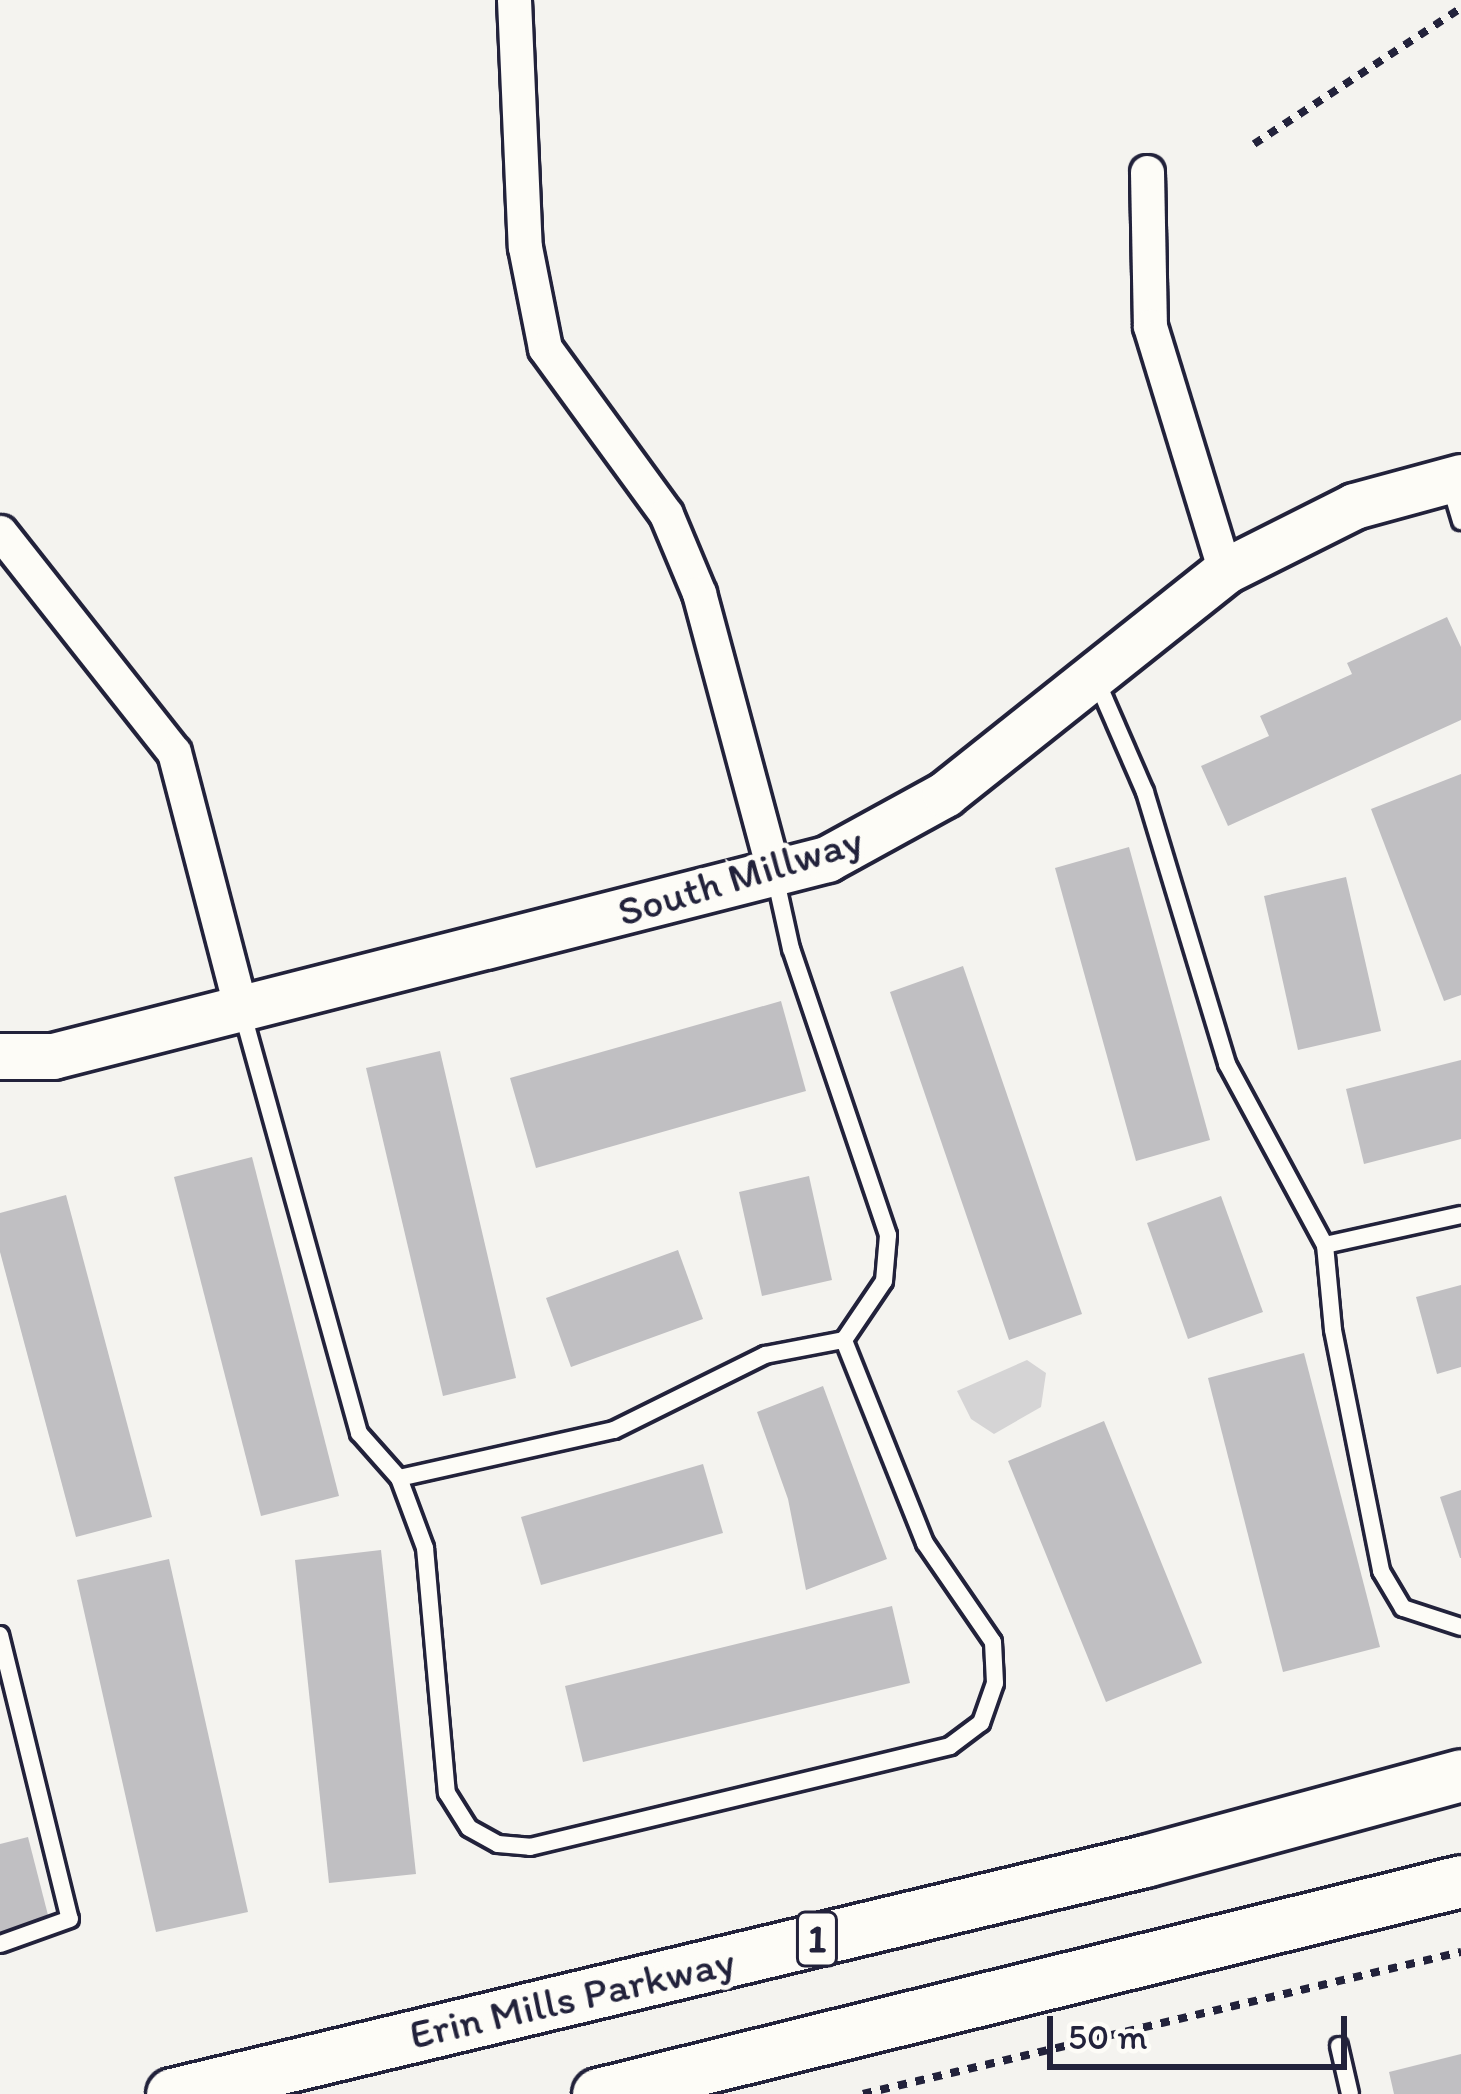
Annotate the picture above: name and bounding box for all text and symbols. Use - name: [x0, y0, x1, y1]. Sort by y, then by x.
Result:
- street label: South Millway: [612, 815, 868, 937]
- road number: 1: [793, 1906, 841, 1972]
- street label: Erin Mills Parkway: [406, 1936, 738, 2060]
- scale bar: [1053, 1992, 1353, 2066]
- text: 50 m: [1068, 2015, 1147, 2058]

